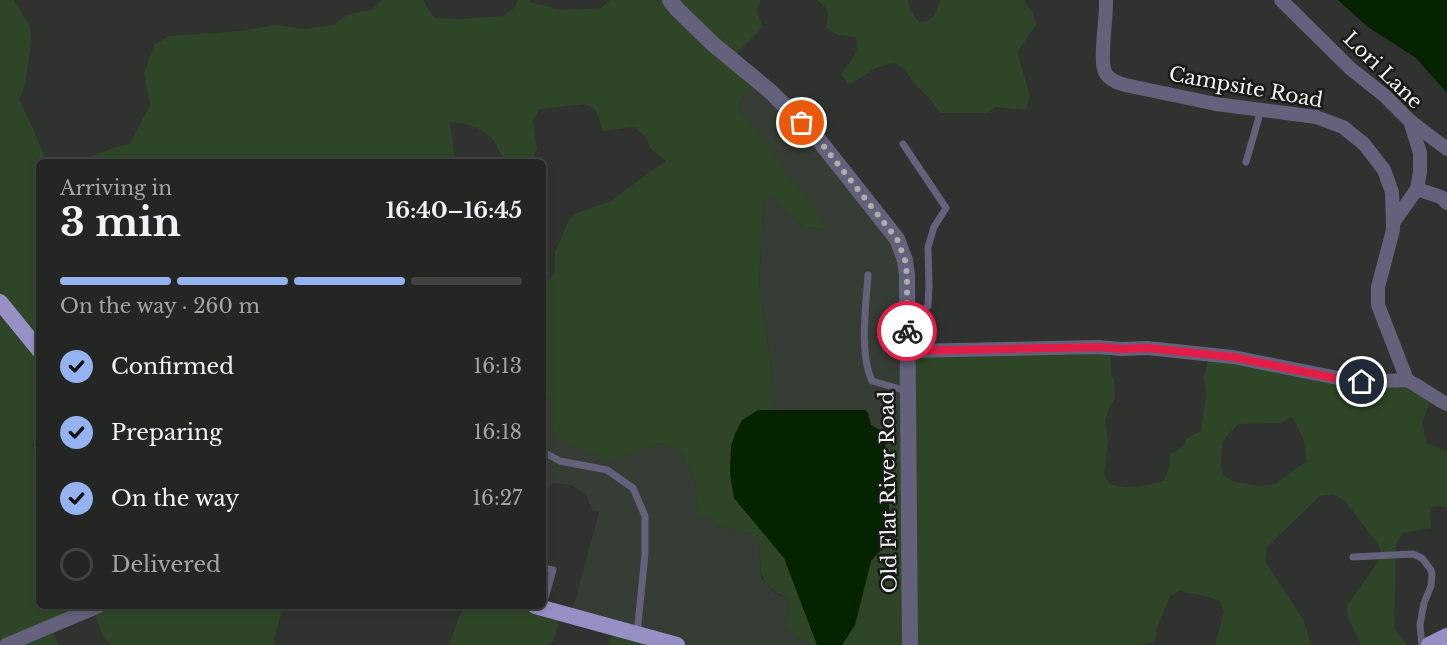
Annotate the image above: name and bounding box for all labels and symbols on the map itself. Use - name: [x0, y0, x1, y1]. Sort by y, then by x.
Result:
- street label: Lori Lane: [1338, 26, 1428, 114]
- street label: Campsite Road: [1167, 62, 1325, 112]
- pin: [776, 97, 827, 148]
- courier: [877, 301, 937, 361]
- pin: [1336, 356, 1387, 407]
- street label: Old Flat River Road: [874, 391, 902, 593]

